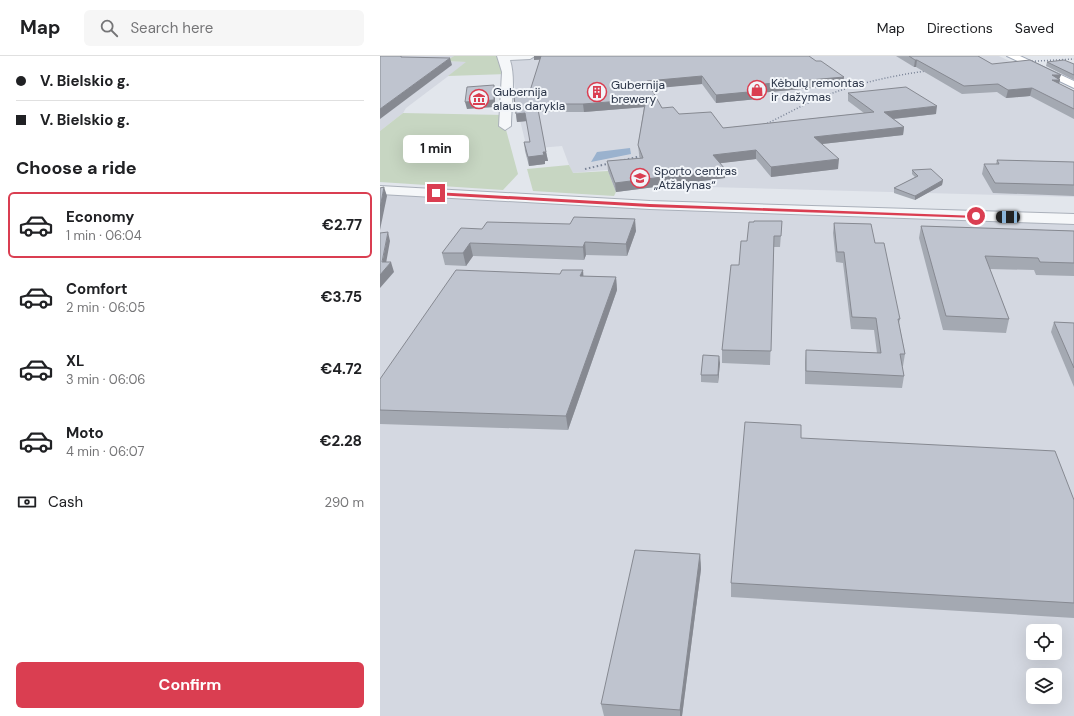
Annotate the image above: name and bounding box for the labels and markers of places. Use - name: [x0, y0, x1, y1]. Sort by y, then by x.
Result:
- place label: Kėbulų remontas ir dažymas: [771, 75, 865, 105]
- place label: Gubernija brewery: [611, 77, 665, 107]
- shop icon: Kėbulų remontas ir dažymas: [746, 79, 768, 101]
- building icon: Gubernija brewery: [586, 81, 608, 103]
- place label: Gubernija alaus darykla: [493, 84, 565, 114]
- museum icon: Gubernija alaus darykla: [468, 88, 490, 110]
- place label: Sporto centras „Atžalynas“: [654, 163, 737, 193]
- school or university icon: Sporto centras „Atžalynas“: [629, 167, 651, 189]

